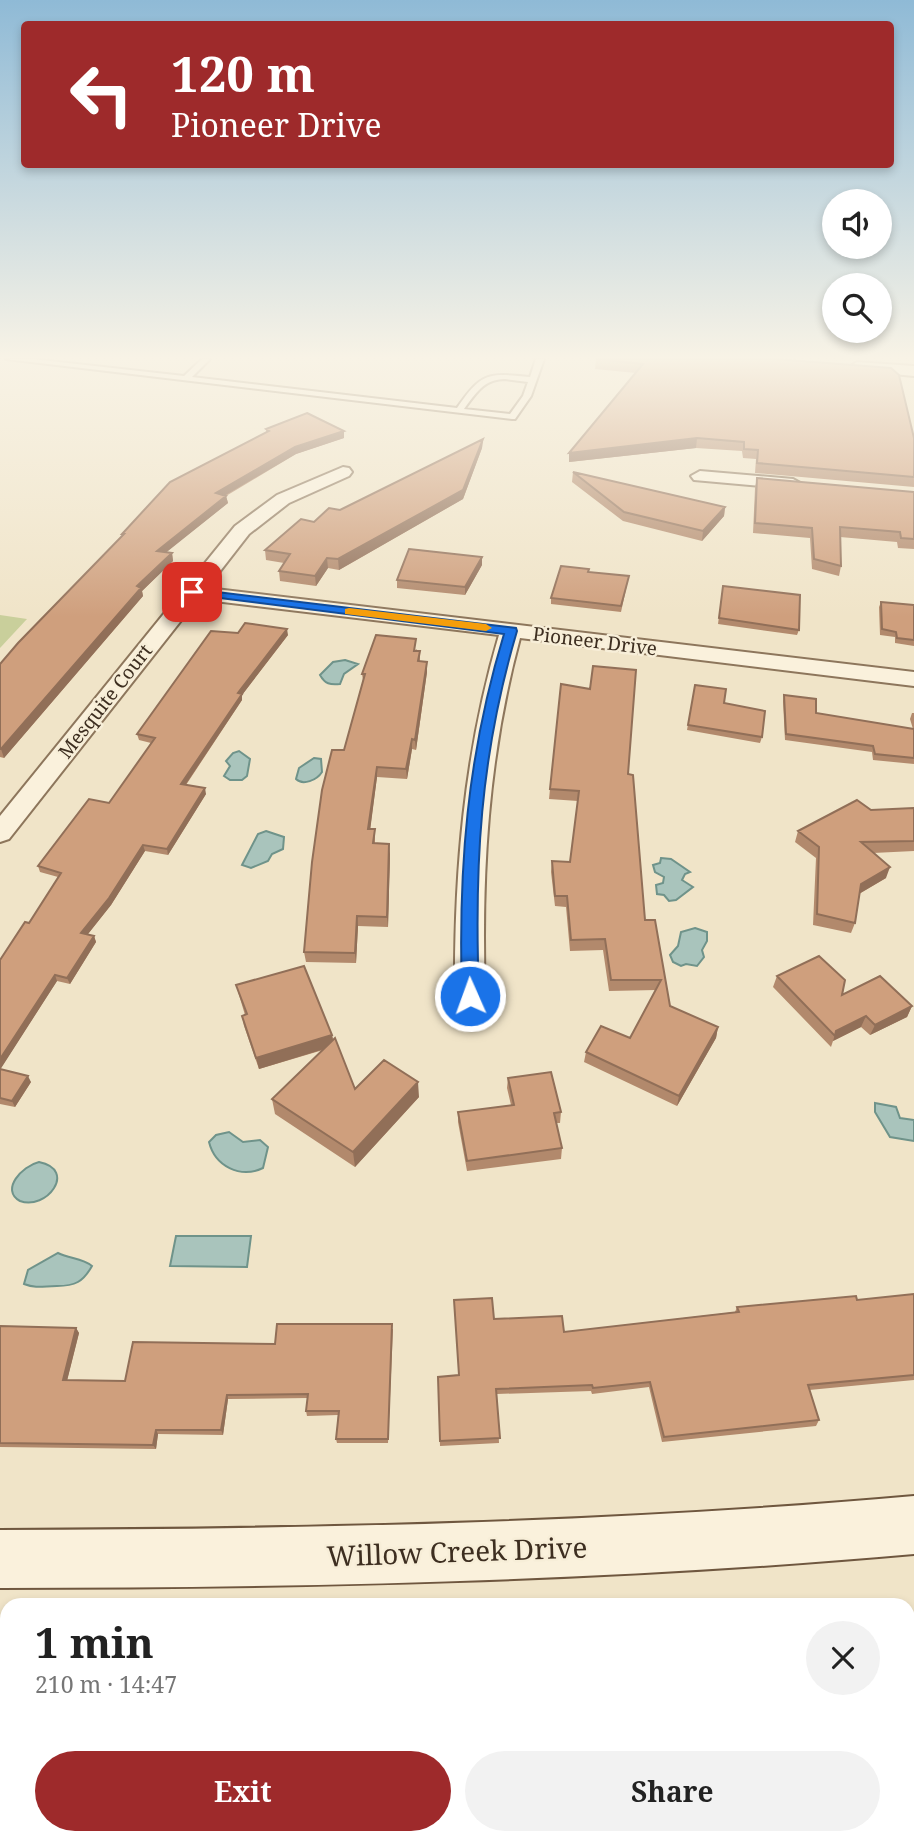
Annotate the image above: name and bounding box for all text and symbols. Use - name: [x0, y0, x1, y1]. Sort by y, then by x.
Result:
- text: 120 m: [171, 40, 315, 106]
- icon: left: [56, 49, 147, 140]
- text: Pioneer Drive: [171, 103, 382, 146]
- map controls: [822, 189, 892, 343]
- button: sound: [822, 189, 892, 259]
- button: search: [822, 273, 892, 343]
- pin: [162, 562, 222, 622]
- icon: arrive: [173, 573, 211, 611]
- street label: Pioneer Drive: [531, 620, 659, 662]
- street label: Mesquite Court: [52, 638, 158, 764]
- position arrow: [433, 959, 507, 1033]
- street label: Willow Creek Drive: [326, 1527, 588, 1575]
- text: 1 min: [35, 1613, 154, 1670]
- button: close: [806, 1621, 880, 1695]
- text: 210 m · 14:47: [35, 1668, 177, 1700]
- button: Exit: [35, 1751, 451, 1831]
- button: Share: [465, 1751, 880, 1831]

